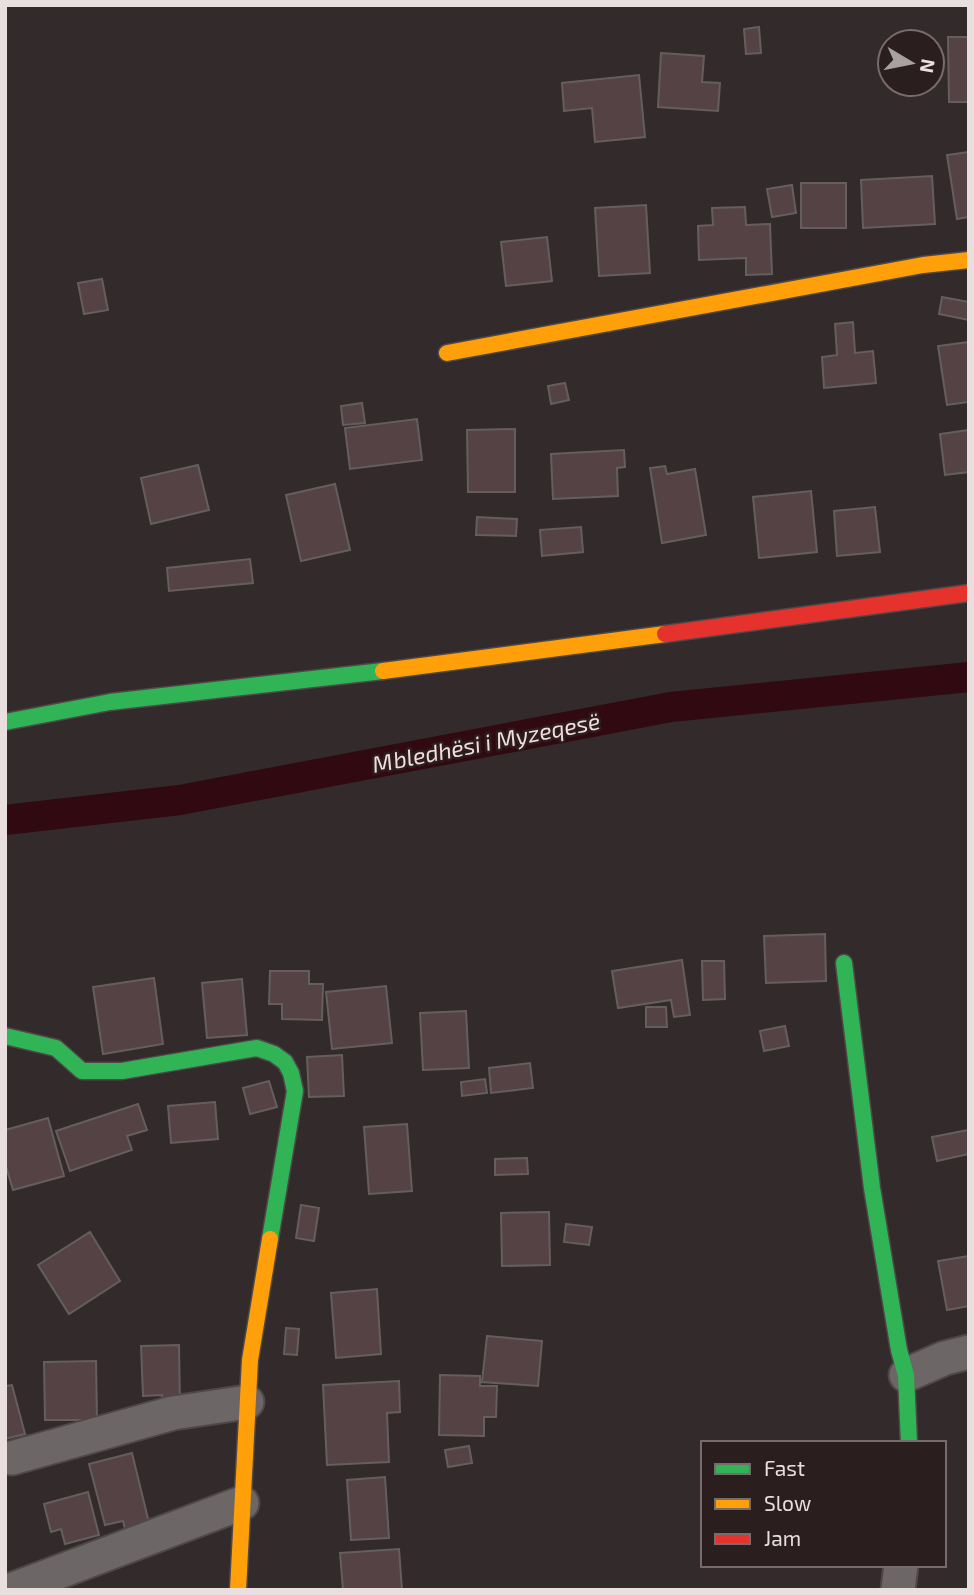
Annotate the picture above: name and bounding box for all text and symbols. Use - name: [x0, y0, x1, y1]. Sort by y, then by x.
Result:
- north arrow: [876, 28, 946, 98]
- text: N: [916, 57, 941, 75]
- water label: Mbledhësi i Myzeqesë: [370, 706, 602, 778]
- legend: [701, 1441, 946, 1567]
- text: Fast: [764, 1455, 805, 1480]
- text: Slow: [764, 1490, 811, 1515]
- text: Jam: [764, 1525, 801, 1550]

